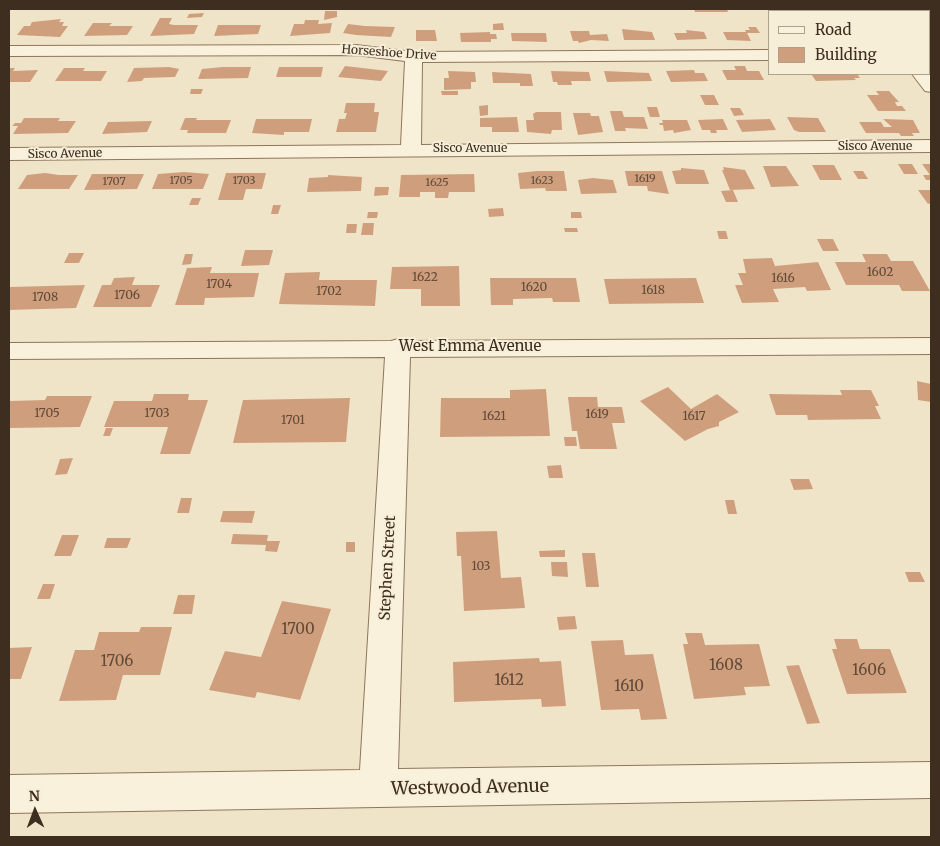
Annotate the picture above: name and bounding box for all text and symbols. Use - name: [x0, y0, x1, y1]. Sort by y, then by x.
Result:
- legend: [768, 10, 930, 75]
- text: Road: [815, 20, 851, 39]
- street label: Horseshoe Drive: [341, 42, 437, 64]
- text: Building: [815, 45, 877, 64]
- street label: Sisco Avenue: [838, 140, 912, 154]
- street label: Sisco Avenue: [433, 142, 507, 156]
- street label: Sisco Avenue: [28, 146, 102, 162]
- house number: 1619: [634, 172, 656, 186]
- house number: 1705: [169, 174, 193, 188]
- house number: 1703: [232, 174, 256, 188]
- house number: 1623: [530, 174, 554, 188]
- house number: 1707: [102, 175, 126, 189]
- house number: 1625: [425, 176, 449, 190]
- house number: 1602: [867, 266, 893, 280]
- house number: 1622: [412, 271, 438, 285]
- house number: 1616: [771, 272, 795, 286]
- house number: 1704: [206, 278, 232, 292]
- house number: 1620: [521, 281, 547, 295]
- house number: 1618: [641, 284, 665, 298]
- house number: 1702: [316, 285, 342, 299]
- house number: 1706: [114, 289, 140, 303]
- house number: 1708: [32, 291, 58, 305]
- street label: West Emma Avenue: [399, 338, 541, 356]
- house number: 1705: [34, 407, 60, 421]
- house number: 1703: [144, 407, 170, 421]
- house number: 1619: [585, 408, 609, 422]
- house number: 1621: [482, 410, 506, 424]
- house number: 1617: [683, 410, 705, 424]
- house number: 1701: [281, 414, 305, 428]
- street label: Stephen Street: [376, 515, 400, 621]
- house number: 103: [472, 560, 490, 574]
- house number: 1700: [281, 621, 315, 639]
- house number: 1706: [101, 653, 133, 671]
- house number: 1608: [709, 657, 743, 675]
- house number: 1606: [852, 662, 886, 680]
- house number: 1612: [494, 672, 524, 690]
- house number: 1610: [614, 678, 644, 696]
- street label: Westwood Avenue: [391, 776, 549, 800]
- north arrow: [10, 786, 60, 836]
- text: N: [29, 787, 40, 805]

